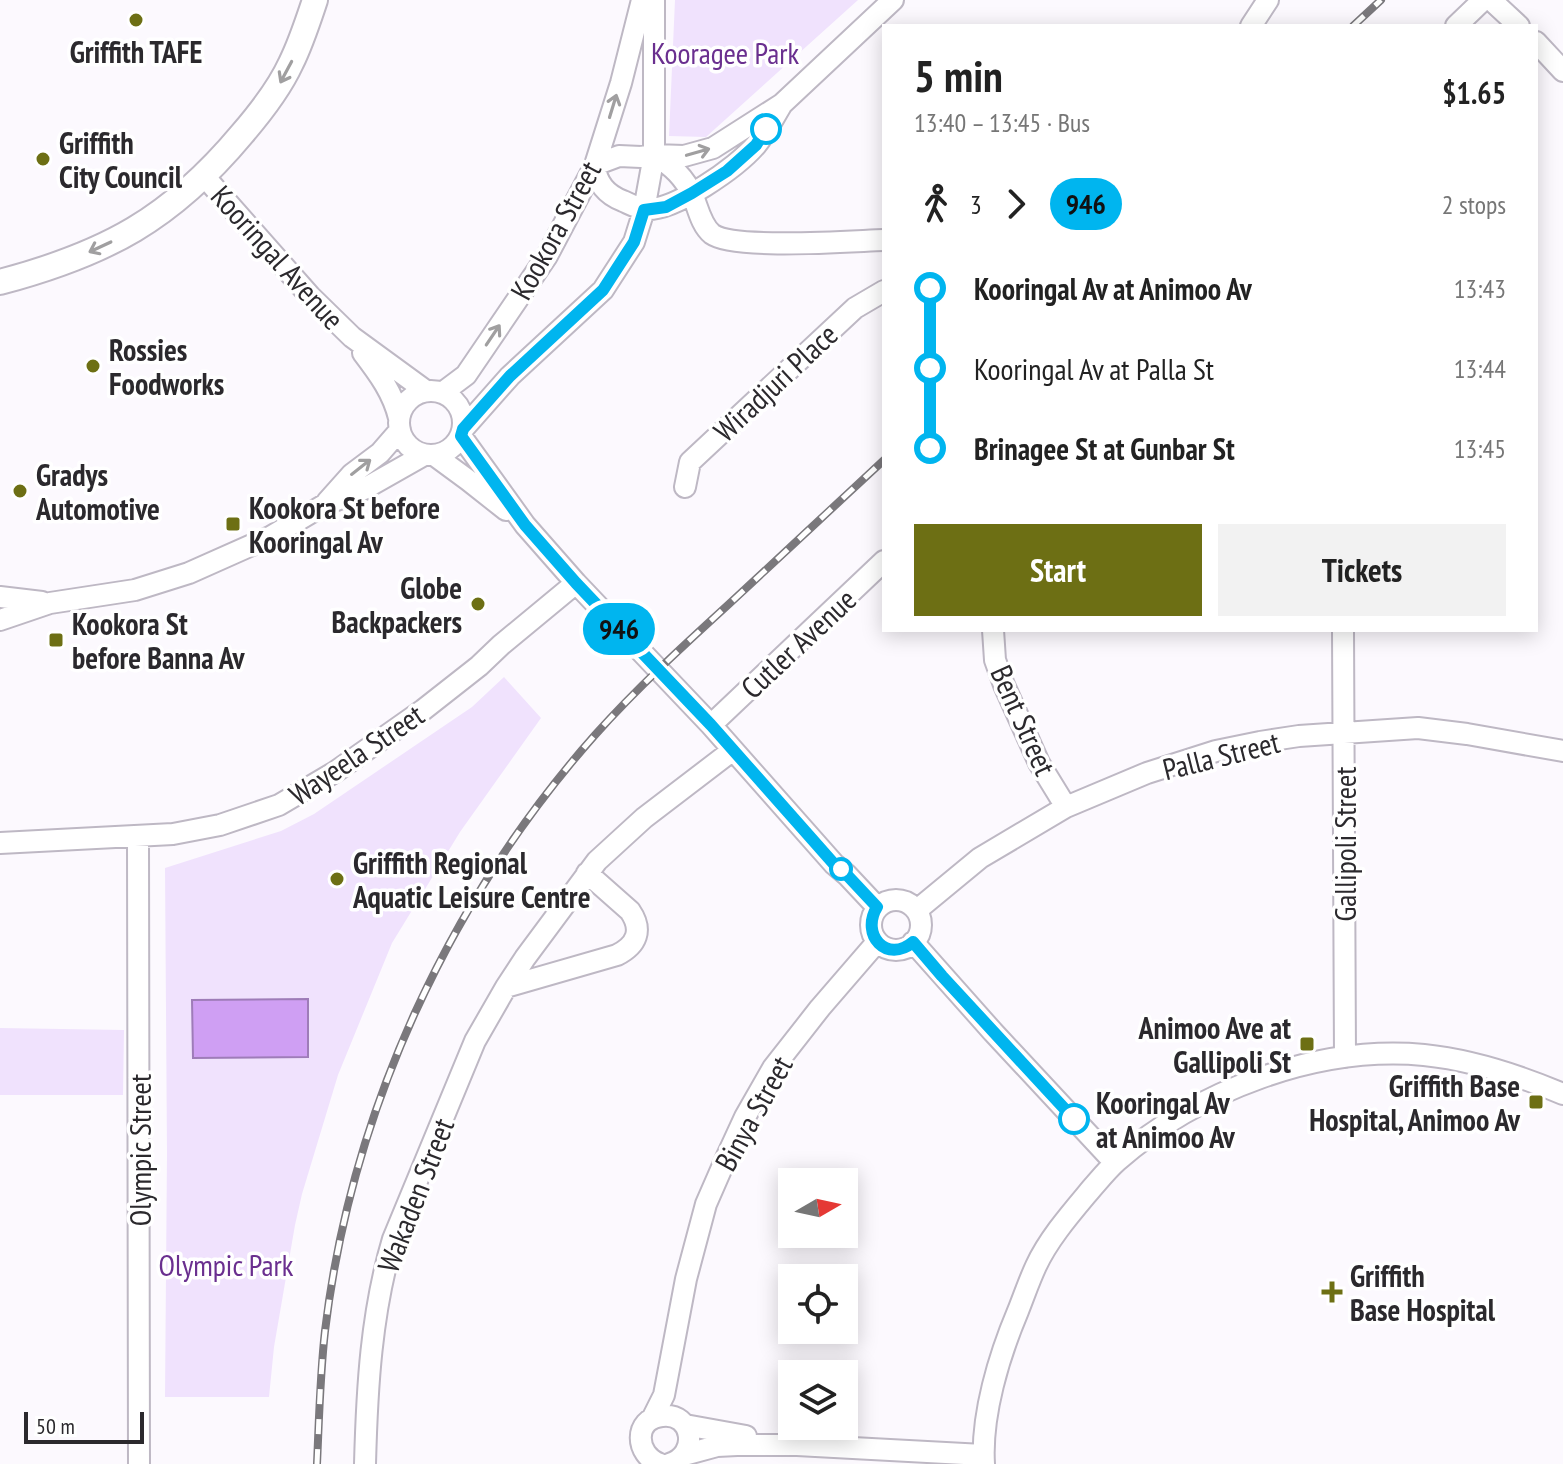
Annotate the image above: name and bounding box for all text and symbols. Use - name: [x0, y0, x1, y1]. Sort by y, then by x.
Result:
- marker: Griffith TAFE: [127, 11, 145, 29]
- place label: Griffith TAFE: [70, 32, 202, 71]
- park label: Kooragee Park: [651, 33, 799, 72]
- text: 5 min: [914, 47, 1003, 104]
- one-way arrow: [278, 60, 294, 83]
- text: $1.65: [1442, 73, 1506, 112]
- one-way arrow: [607, 94, 622, 119]
- text: 13:40 – 13:45 · Bus: [914, 106, 1090, 139]
- unlabelled marker: [751, 114, 781, 144]
- place label: Griffith City Council: [59, 123, 183, 196]
- one-way arrow: [685, 144, 711, 159]
- marker: Griffith City Council: [34, 150, 52, 168]
- street label: Kookora Street: [501, 153, 609, 306]
- street label: Kooringal Avenue: [203, 177, 353, 337]
- icon: walk: [914, 182, 958, 226]
- icon: forward: [994, 182, 1038, 226]
- text: 946: [1066, 185, 1106, 222]
- text: 3: [970, 188, 982, 221]
- text: 2 stops: [1442, 188, 1506, 221]
- one-way arrow: [88, 240, 112, 255]
- text: Kooringal Av at Animoo Av: [974, 269, 1252, 308]
- text: 13:43: [1454, 272, 1506, 305]
- street label: Wiradjuri Place: [705, 315, 845, 449]
- one-way arrow: [485, 324, 501, 346]
- place label: Rossies Foodworks: [109, 330, 224, 403]
- text: Kooringal Av at Palla St: [974, 349, 1214, 388]
- text: 13:44: [1454, 352, 1506, 385]
- marker: Rossies Foodworks: [84, 357, 102, 375]
- text: Brinagee St at Gunbar St: [974, 429, 1235, 468]
- text: 13:45: [1454, 432, 1506, 465]
- place label: Gradys Automotive: [35, 455, 160, 528]
- one-way arrow: [350, 458, 371, 475]
- marker: Gradys Automotive: [11, 482, 29, 500]
- place label: Kookora St before Kooringal Av: [249, 488, 440, 561]
- marker: Kookora St before Kooringal Av: [224, 515, 242, 533]
- button: Start: [914, 524, 1202, 616]
- button: Tickets: [1218, 524, 1506, 616]
- place label: Globe Backpackers: [332, 568, 462, 641]
- street label: Cutler Avenue: [732, 580, 864, 706]
- marker: Globe Backpackers: [469, 595, 487, 613]
- line badge: 946: [573, 603, 665, 655]
- place label: Kookora St before Banna Av: [72, 604, 245, 677]
- text: 946: [599, 610, 639, 647]
- marker: Kookora St before Banna Av: [47, 631, 65, 649]
- street label: Bent Street: [983, 659, 1066, 782]
- street label: Wayeela Street: [281, 694, 432, 813]
- street label: Palla Street: [1158, 721, 1284, 788]
- street label: Gallipoli Street: [1325, 766, 1364, 922]
- place label: Griffith Regional Aquatic Leisure Centre: [352, 843, 590, 916]
- unlabelled marker: [830, 858, 852, 880]
- marker: Griffith Regional Aquatic Leisure Centre: [328, 870, 346, 888]
- place label: Animoo Ave at Gallipoli St: [1138, 1008, 1291, 1081]
- marker: Animoo Ave at Gallipoli St: [1298, 1035, 1316, 1053]
- street label: Binya Street: [706, 1048, 801, 1177]
- place label: Griffith Base Hospital, Animoo Av: [1309, 1066, 1521, 1139]
- street label: Olympic Street: [120, 1073, 159, 1226]
- place label: Kooringal Av at Animoo Av: [1096, 1083, 1236, 1156]
- marker: Griffith Base Hospital, Animoo Av: [1527, 1093, 1545, 1111]
- marker: Kooringal Av at Animoo Av: [1059, 1104, 1089, 1134]
- street label: Wakaden Street: [368, 1112, 462, 1278]
- north arrow: [778, 1168, 858, 1248]
- map controls: [778, 1168, 858, 1440]
- park label: Olympic Park: [159, 1245, 294, 1284]
- place label: Griffith Base Hospital: [1350, 1256, 1496, 1329]
- button: locate: [778, 1264, 858, 1344]
- marker: Griffith Base Hospital: [1321, 1281, 1343, 1303]
- button: layers: [778, 1360, 858, 1440]
- scale bar: [24, 1408, 144, 1444]
- text: 50 m: [36, 1412, 75, 1440]

